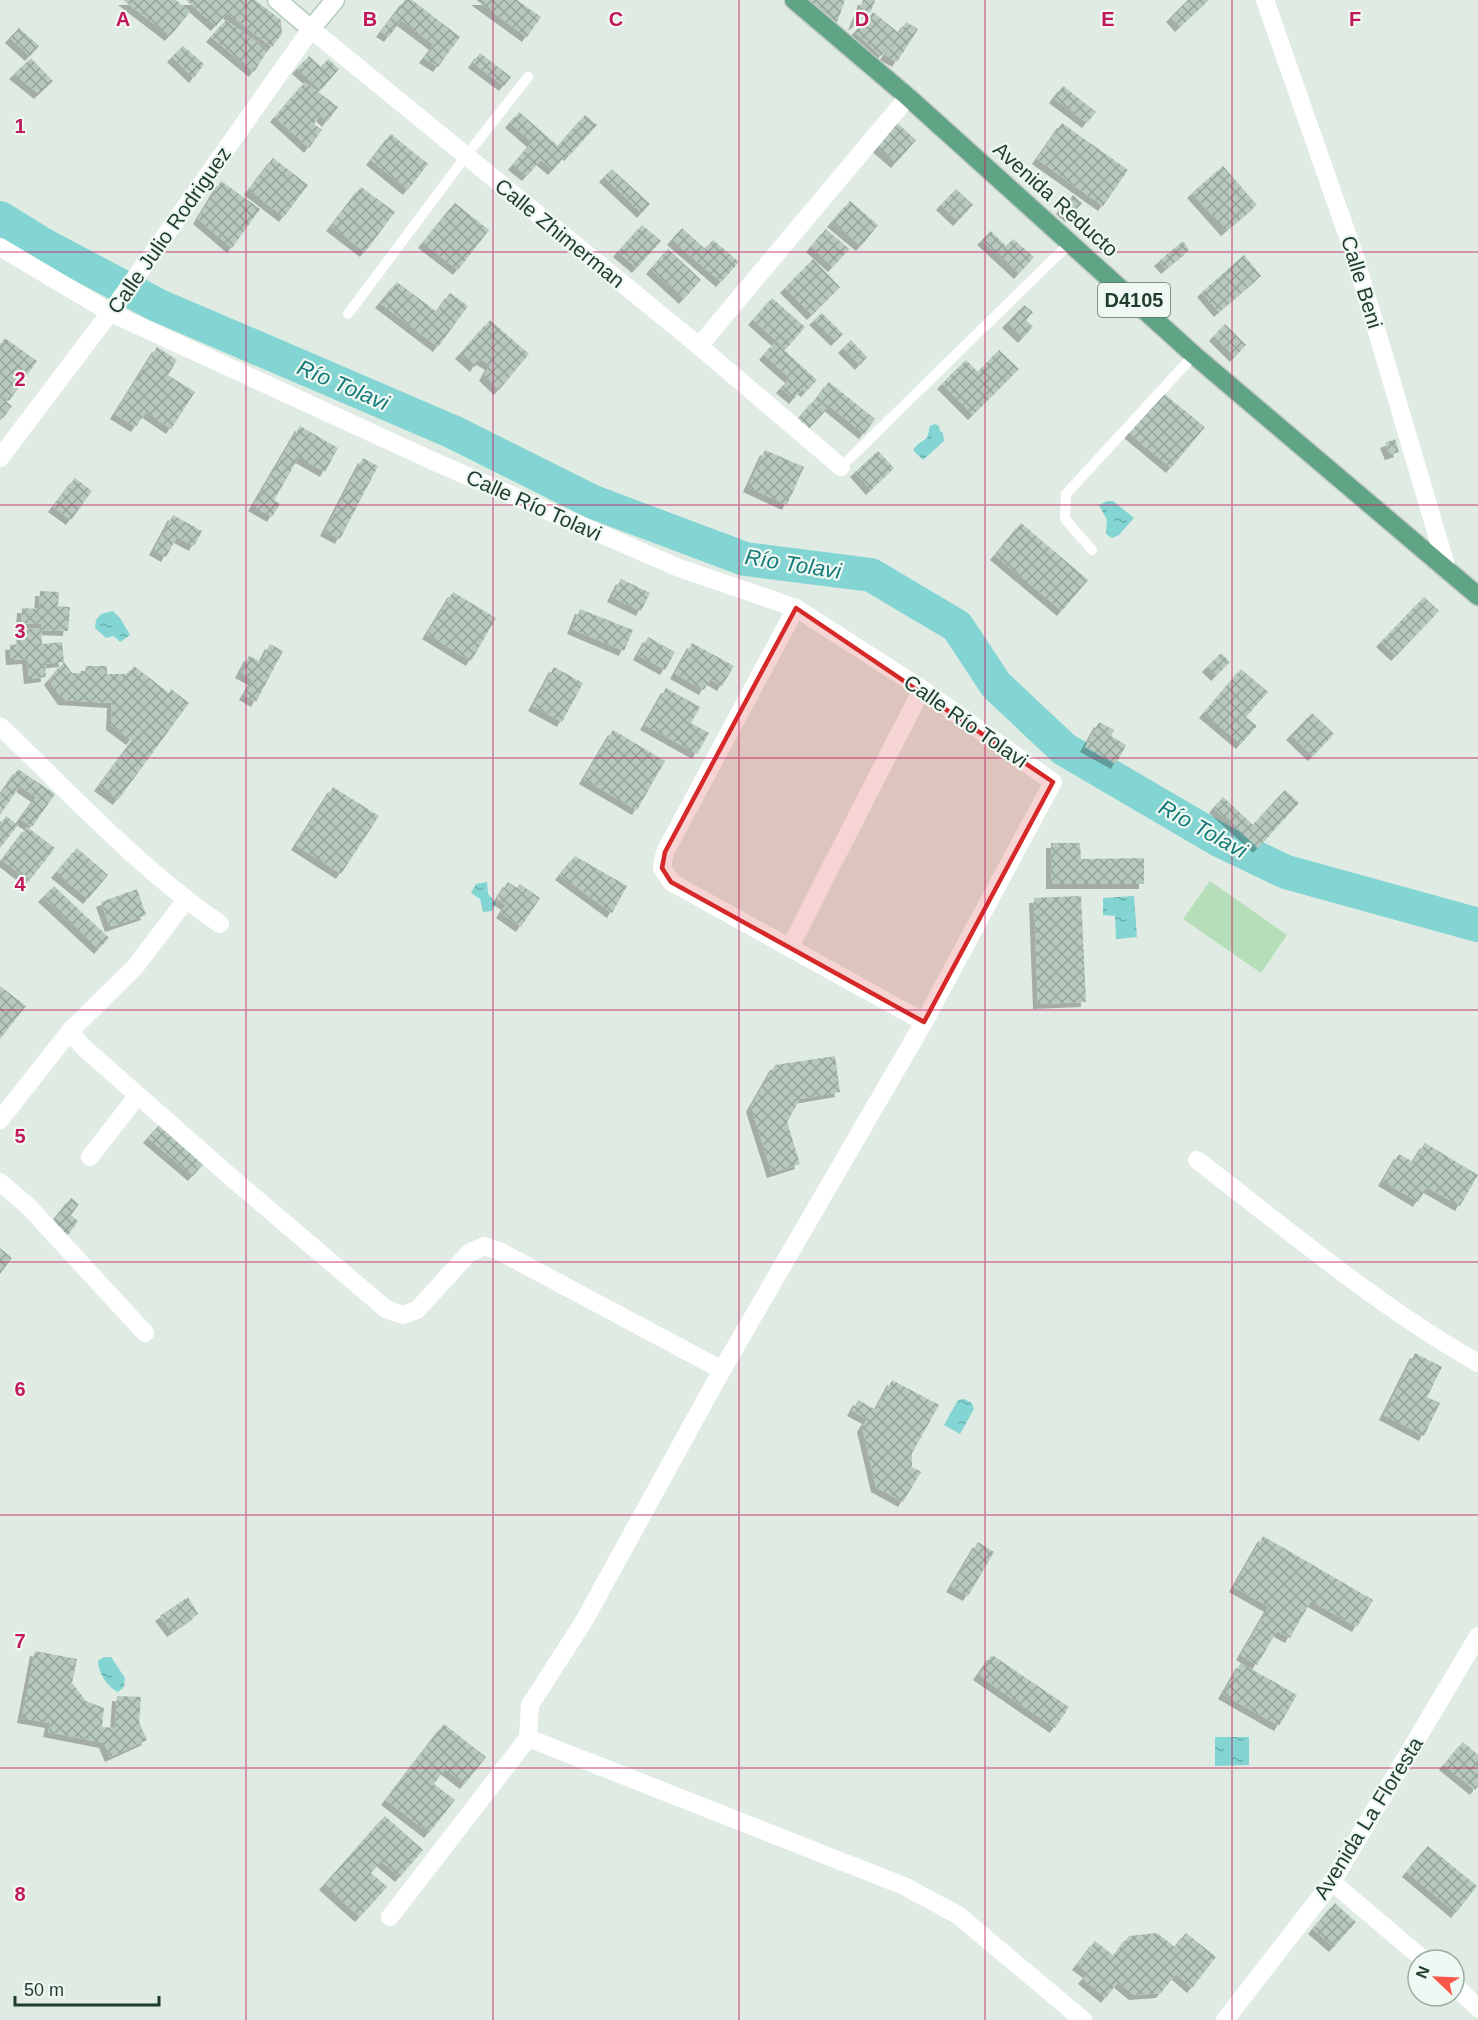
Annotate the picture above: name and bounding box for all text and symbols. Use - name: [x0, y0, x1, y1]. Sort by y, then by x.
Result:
- text: A: [116, 8, 130, 30]
- text: B: [363, 8, 377, 30]
- text: C: [609, 8, 623, 30]
- text: D: [855, 8, 869, 30]
- text: E: [1101, 8, 1115, 30]
- text: F: [1349, 8, 1361, 30]
- text: 1: [14, 115, 26, 137]
- street label: Avenida Reducto: [989, 137, 1123, 261]
- street label: Calle Julio Rodriguez: [103, 142, 235, 318]
- street label: Calle Zhimerman: [491, 174, 629, 292]
- street label: Calle Beni: [1337, 233, 1387, 331]
- road number: D4105: [1098, 283, 1170, 317]
- water label: Río Tolavi: [293, 355, 394, 416]
- text: 2: [14, 368, 26, 390]
- street label: Calle Río Tolavi: [463, 465, 605, 545]
- water label: Río Tolavi: [743, 544, 844, 584]
- text: 3: [14, 620, 26, 642]
- street label: Calle Río Tolavi: [900, 670, 1032, 772]
- water label: Río Tolavi: [1155, 795, 1252, 864]
- text: 4: [14, 873, 26, 895]
- text: 5: [14, 1125, 26, 1147]
- text: 6: [14, 1378, 26, 1400]
- text: 7: [14, 1630, 26, 1652]
- street label: Avenida La Floresta: [1309, 1733, 1427, 1903]
- text: 8: [14, 1883, 26, 1905]
- north arrow: [1406, 1948, 1466, 2008]
- text: N: [1413, 1964, 1433, 1981]
- scale bar: [15, 1969, 159, 2007]
- text: 50 m: [24, 1980, 64, 2000]

